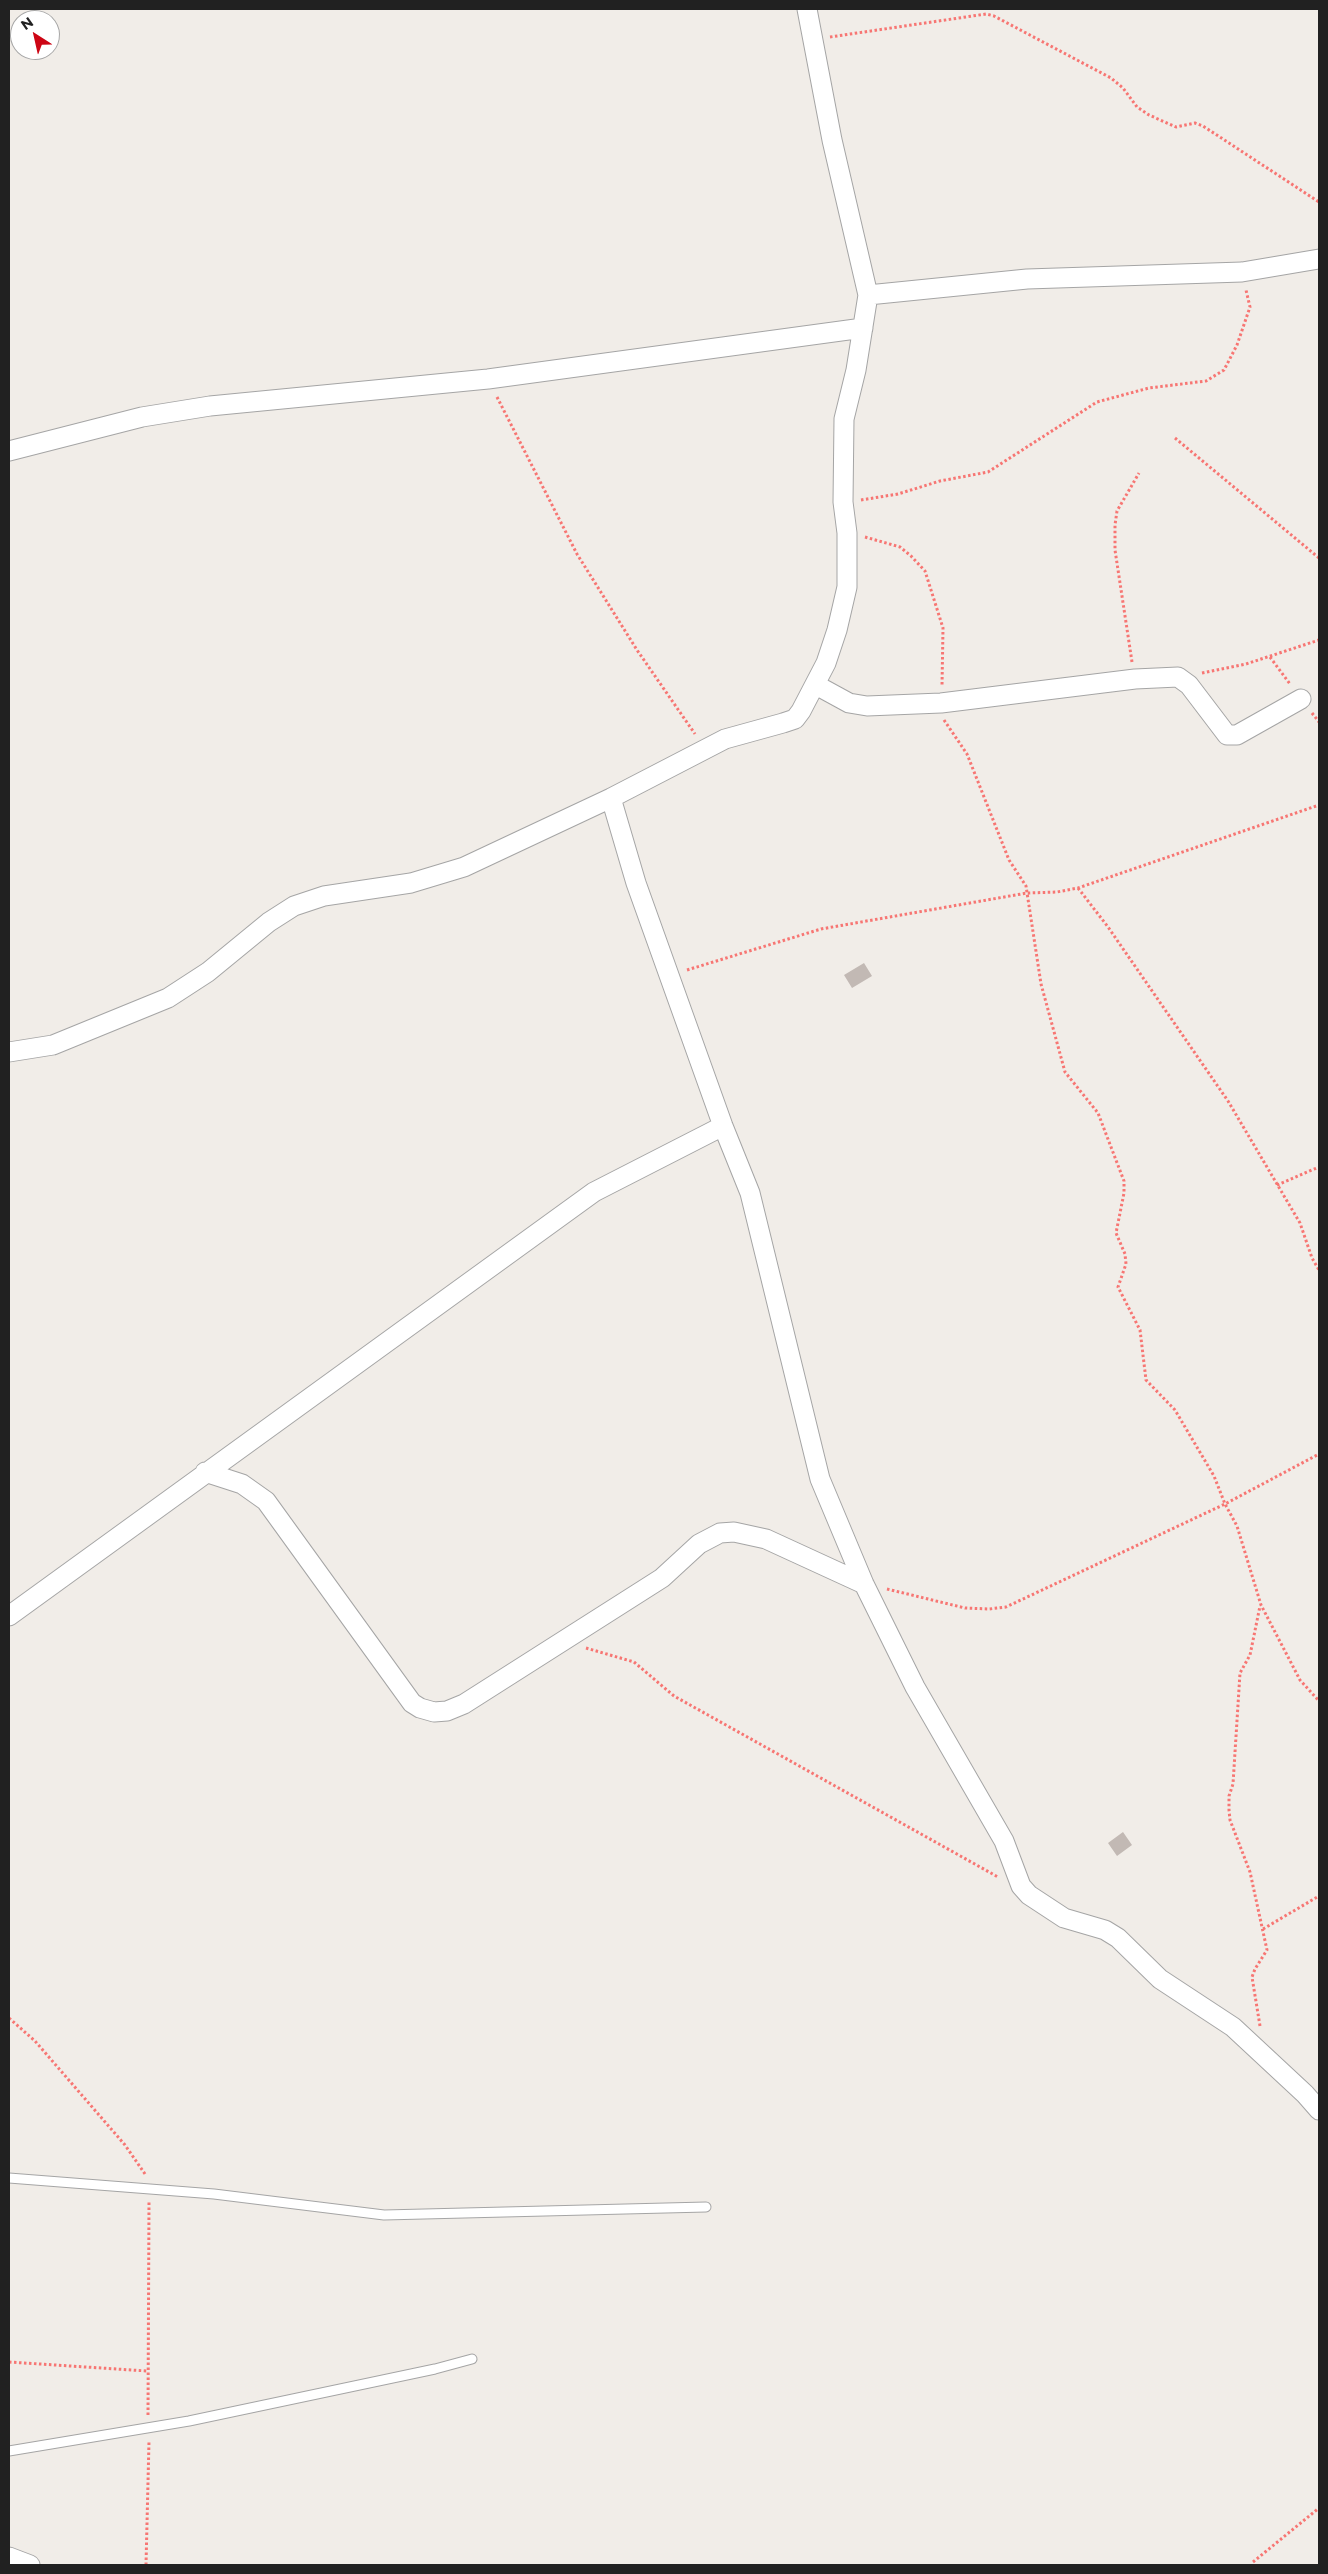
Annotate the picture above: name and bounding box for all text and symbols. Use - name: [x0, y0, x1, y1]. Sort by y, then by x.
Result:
- north arrow: [10, 10, 60, 60]
- text: N: [17, 13, 37, 34]

